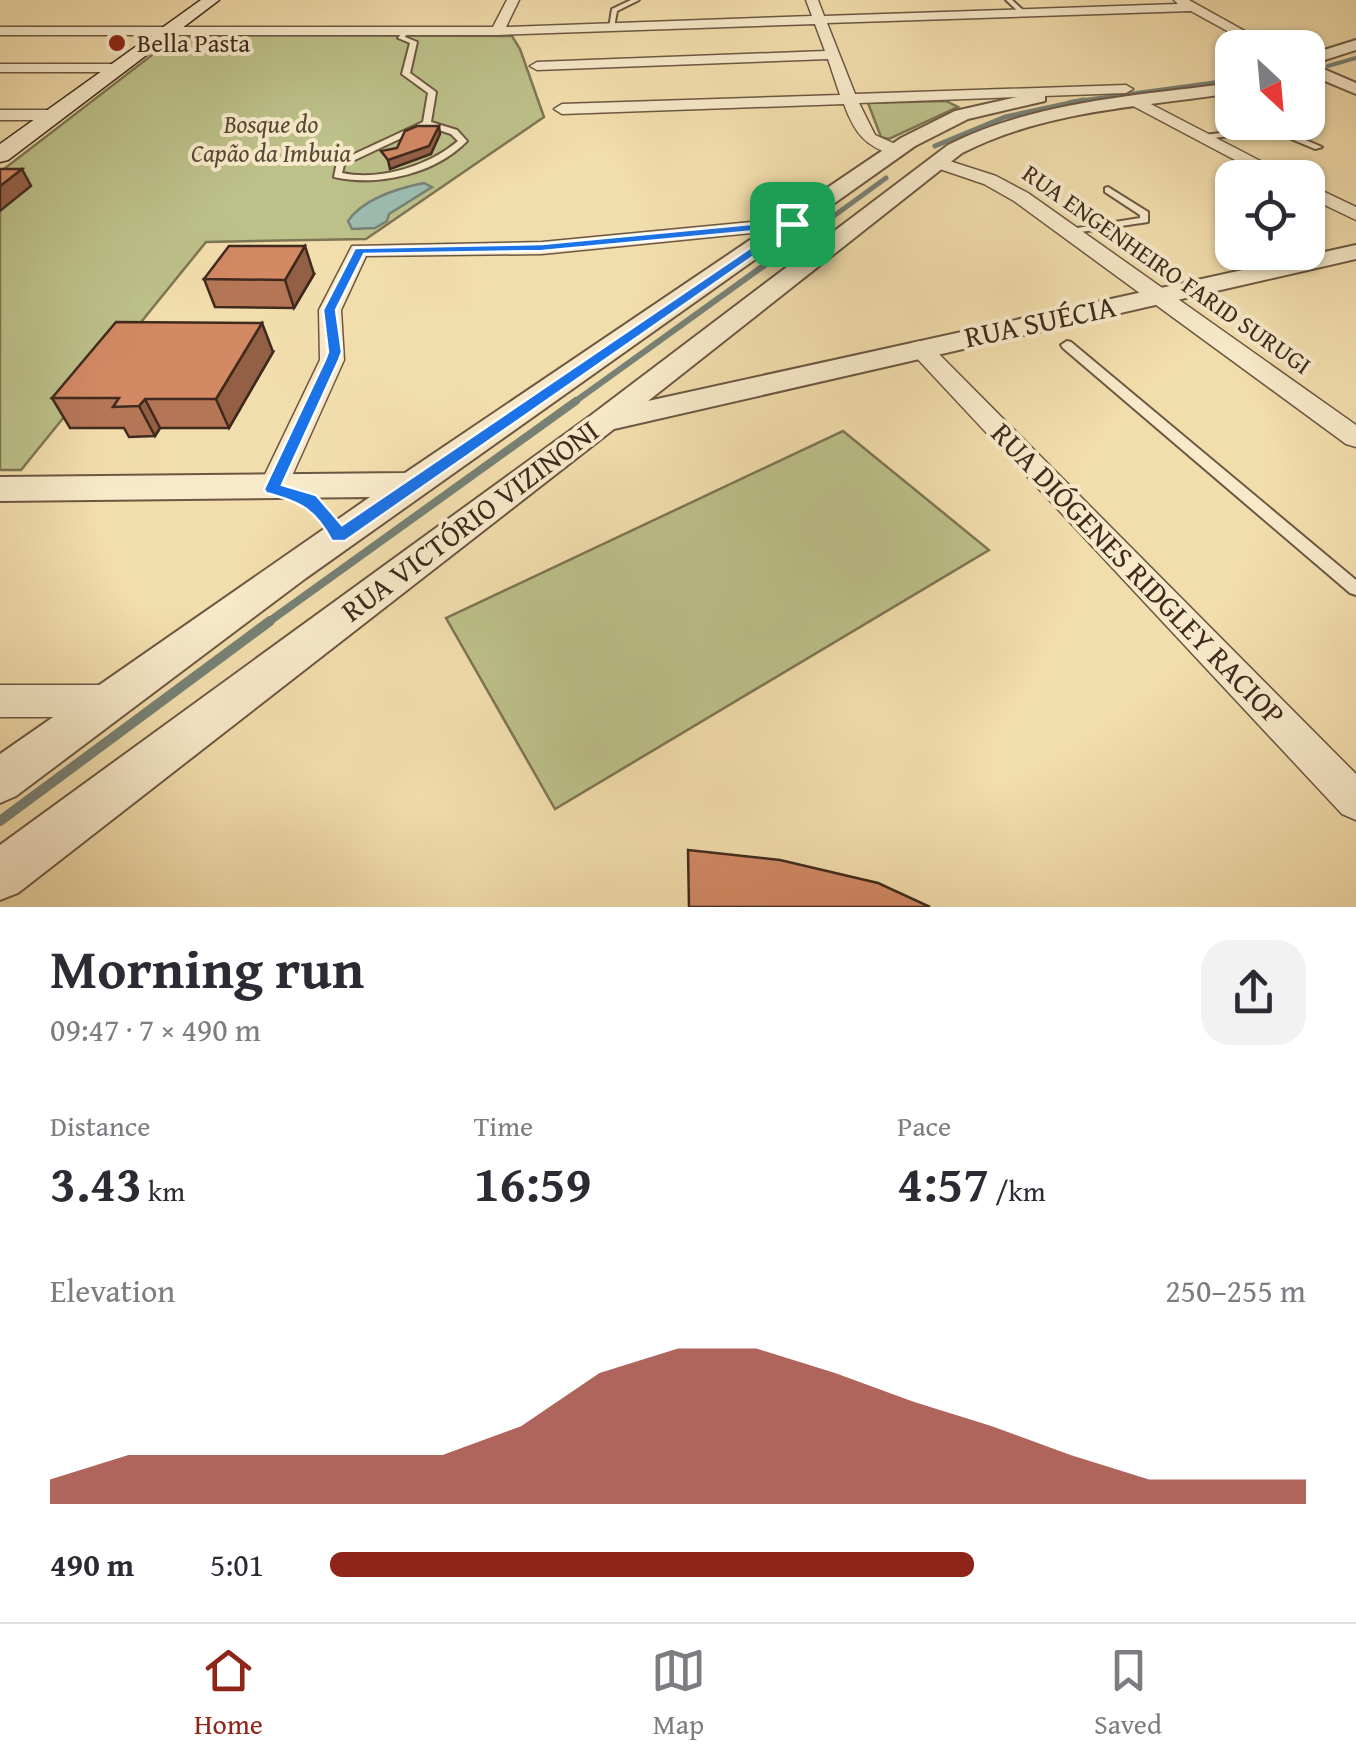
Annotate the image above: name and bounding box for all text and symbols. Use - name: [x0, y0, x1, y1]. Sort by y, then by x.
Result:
- place label: Bella Pasta: [137, 25, 250, 61]
- north arrow: [1215, 30, 1325, 140]
- map controls: [1215, 30, 1325, 270]
- marker: Bella Pasta: [106, 32, 128, 54]
- park label: Bosque do Capão da Imbuia: [191, 106, 351, 171]
- street label: RUA ENGENHEIRO FARID SURUGI: [1015, 155, 1319, 383]
- button: locate: [1215, 160, 1325, 270]
- pin: [750, 182, 835, 267]
- icon: arrive: [765, 197, 820, 252]
- street label: RUA SUÉCIA: [960, 284, 1120, 359]
- street label: RUA VICTÓRIO VIZINONI: [331, 409, 607, 632]
- street label: RUA DIÓGENES RIDGLEY RACIOP: [982, 412, 1296, 735]
- text: Morning run: [50, 928, 364, 1008]
- button: share: [1201, 940, 1306, 1045]
- text: 09:47 · 7 × 490 m: [50, 1006, 261, 1053]
- text: Distance: [50, 1105, 150, 1146]
- text: Time: [474, 1105, 533, 1146]
- text: Pace: [897, 1105, 951, 1146]
- text: 3.43: [50, 1146, 142, 1219]
- text: 16:59: [474, 1146, 591, 1219]
- text: 4:57: [897, 1146, 989, 1219]
- text: km: [142, 1170, 185, 1211]
- text: /km: [989, 1170, 1046, 1211]
- text: Elevation: [50, 1267, 175, 1314]
- text: 250–255 m: [1165, 1267, 1306, 1314]
- text: 490 m: [50, 1541, 134, 1588]
- text: 5:01: [210, 1541, 264, 1588]
- tab: Home: [194, 1643, 263, 1744]
- tab: Map: [651, 1643, 706, 1744]
- tab: Saved: [1094, 1643, 1162, 1744]

